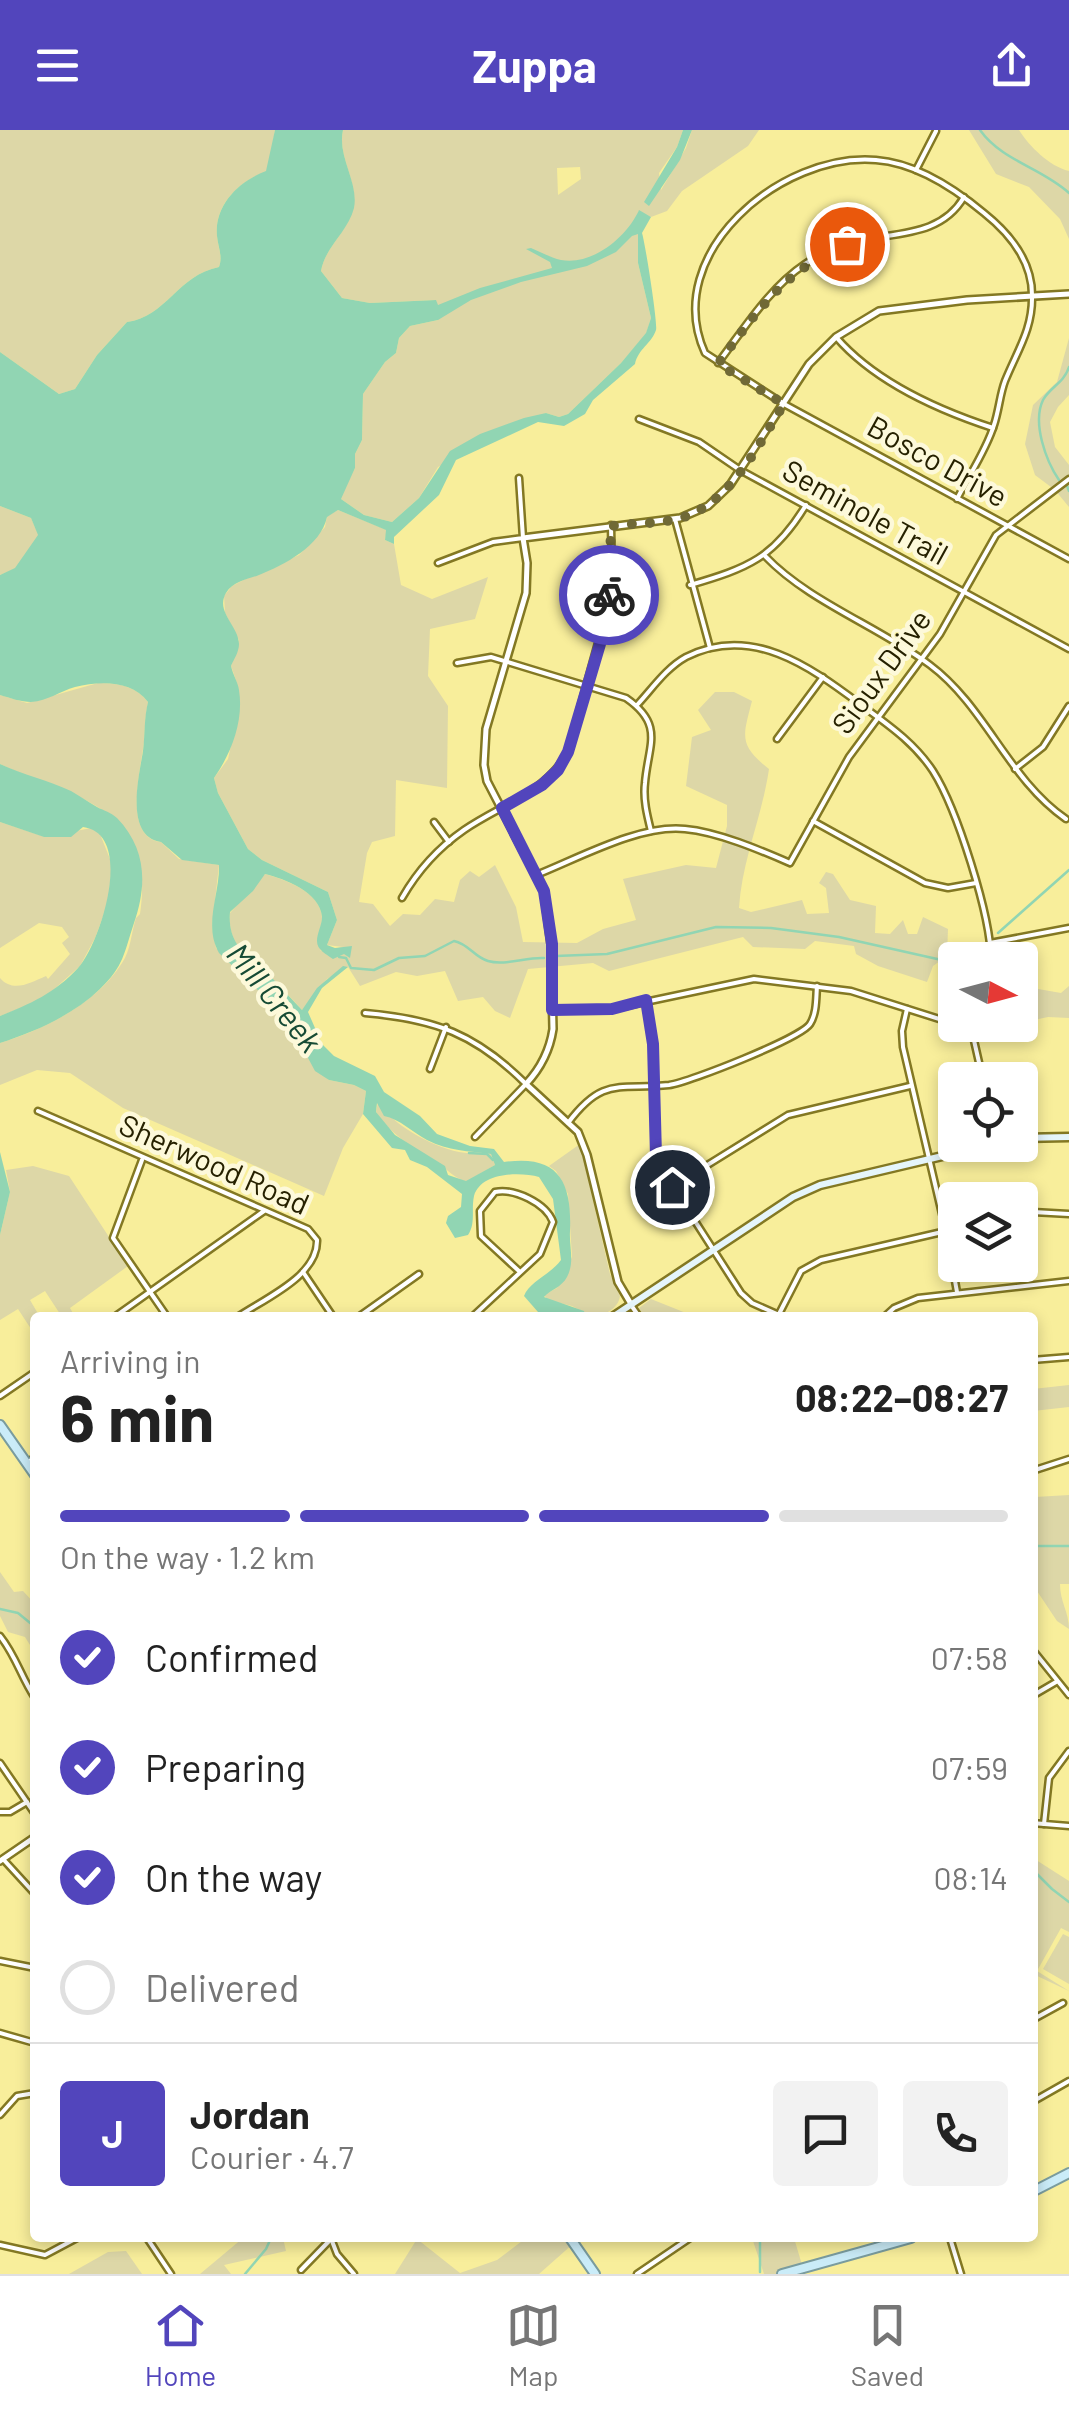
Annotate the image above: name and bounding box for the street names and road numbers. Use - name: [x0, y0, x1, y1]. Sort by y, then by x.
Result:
- street label: Bosco Drive: [862, 407, 1014, 513]
- street label: Seminole Trail: [777, 451, 955, 571]
- street label: Sioux Drive: [823, 602, 937, 740]
- street label: Sherwood Road: [114, 1105, 315, 1221]

